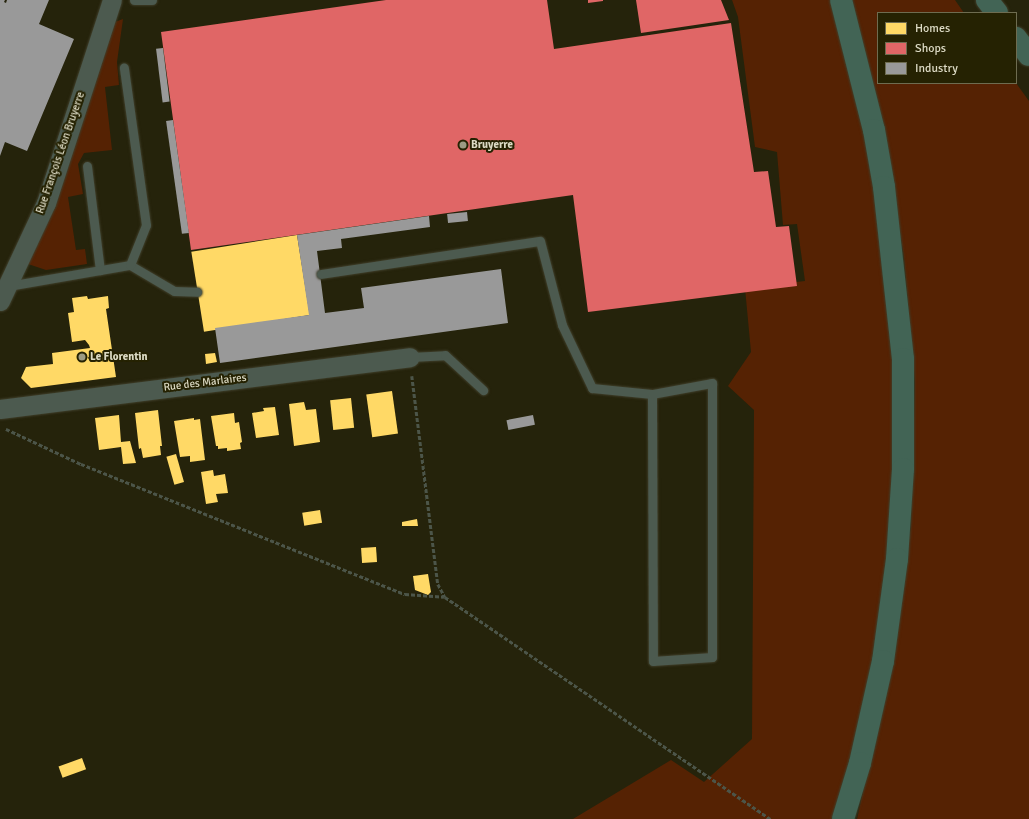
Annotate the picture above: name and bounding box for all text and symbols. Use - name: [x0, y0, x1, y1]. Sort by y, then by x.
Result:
- legend: [877, 12, 1017, 84]
- text: Homes: [915, 21, 950, 36]
- text: Shops: [915, 41, 946, 56]
- text: Industry: [915, 61, 958, 76]
- street label: Rue François Léon Bruyerre: [34, 90, 88, 216]
- place label: Bruyerre: [471, 138, 513, 152]
- marker: Bruyerre: [458, 140, 468, 150]
- place label: Le Florentin: [90, 350, 148, 364]
- marker: Le Florentin: [77, 352, 87, 362]
- street label: Rue des Marlaires: [163, 371, 247, 395]

